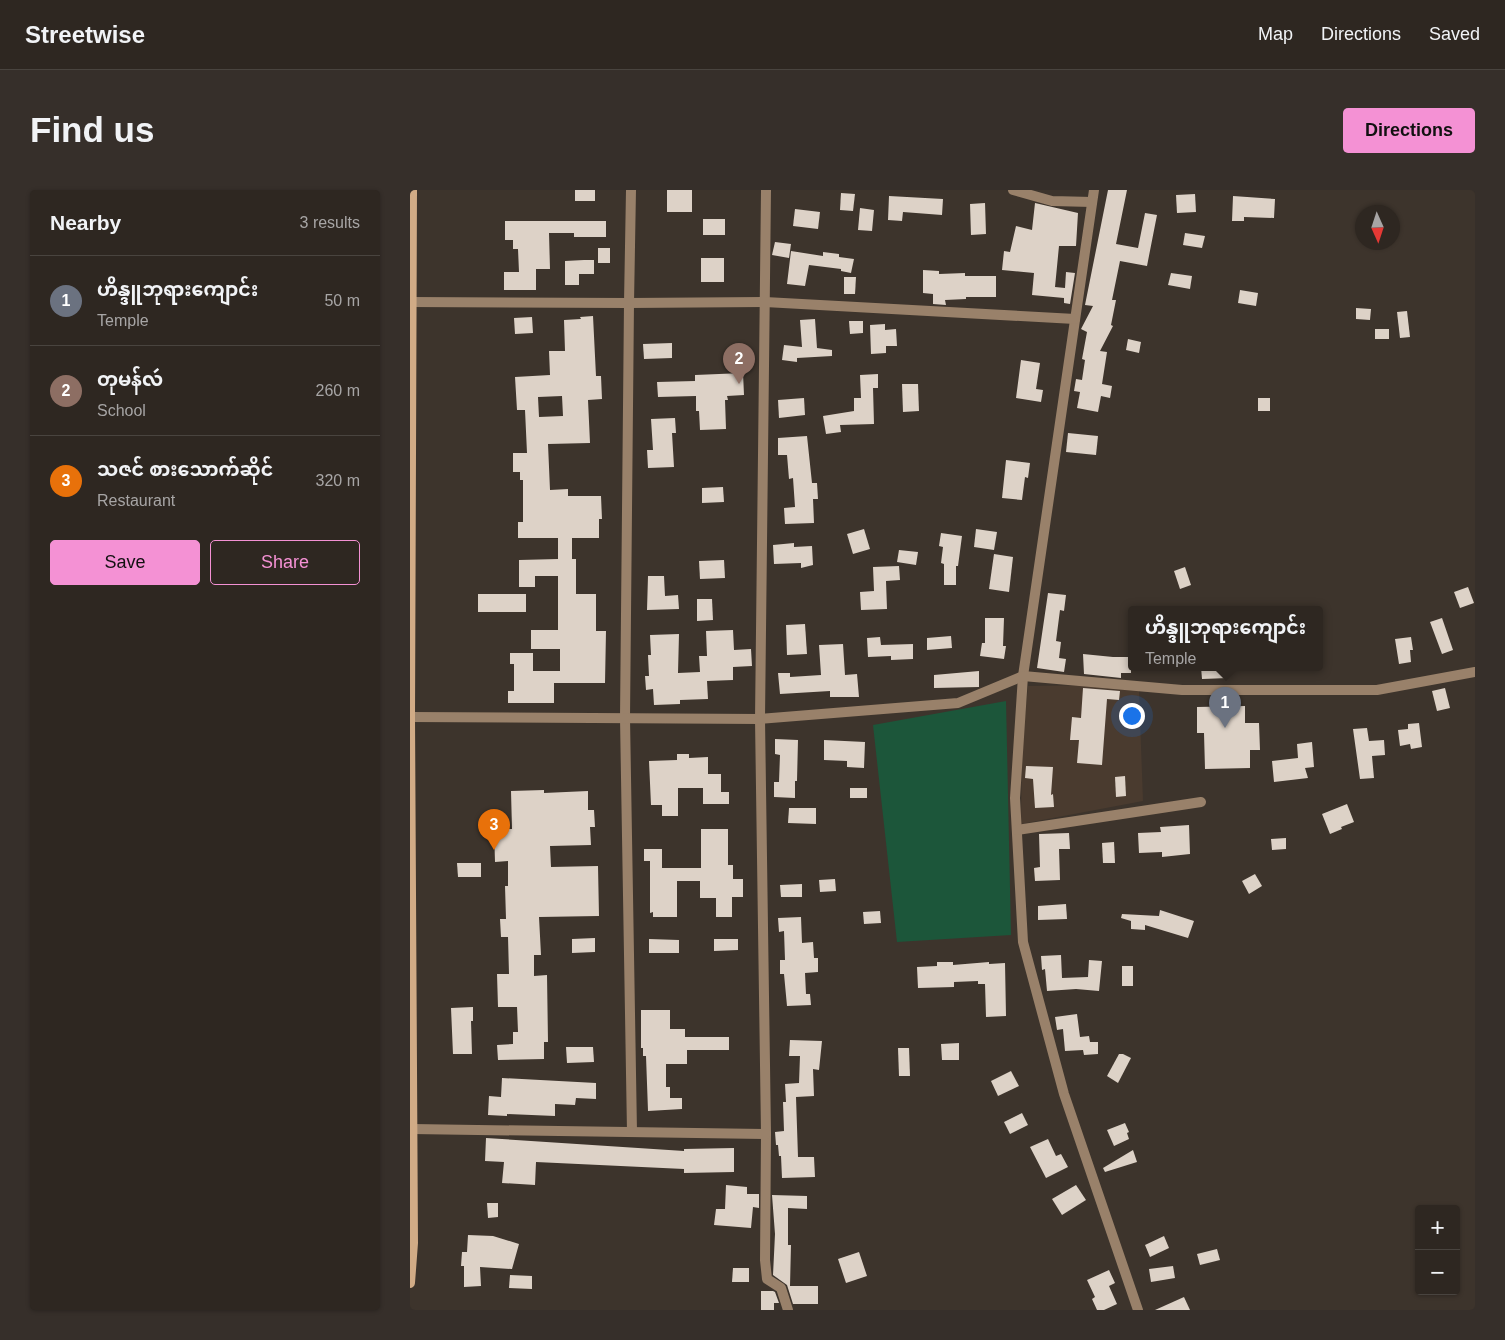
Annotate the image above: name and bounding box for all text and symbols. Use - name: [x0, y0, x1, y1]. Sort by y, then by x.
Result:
- text: Streetwise: [25, 21, 145, 48]
- text: Map: [1258, 24, 1293, 44]
- text: Directions: [1321, 24, 1401, 44]
- text: Saved: [1429, 24, 1480, 44]
- button: Directions: [1343, 108, 1475, 153]
- text: Find us: [30, 110, 154, 149]
- north arrow: [1355, 205, 1400, 250]
- text: Nearby: [50, 211, 121, 234]
- text: 3 results: [300, 214, 360, 231]
- text: ဟိန္ဒူဘုရားကျောင်း: [97, 279, 258, 300]
- text: 1: [62, 292, 70, 309]
- text: 50 m: [324, 292, 360, 309]
- text: Temple: [97, 312, 149, 329]
- pin: 2: [723, 343, 755, 384]
- text: တုမန်လဴ: [97, 369, 163, 390]
- text: 2: [62, 382, 70, 399]
- text: 260 m: [316, 382, 360, 399]
- text: School: [97, 402, 146, 419]
- text: သဇင် စားသောက်ဆိုင်: [97, 459, 273, 480]
- text: 3: [62, 472, 70, 489]
- text: 320 m: [316, 472, 360, 489]
- text: Restaurant: [97, 492, 175, 509]
- button: Save: [50, 540, 200, 585]
- button: Share: [210, 540, 360, 585]
- popup: [1128, 606, 1323, 671]
- text: ဟိန္ဒူဘုရားကျောင်း: [1145, 617, 1306, 638]
- text: Temple: [1145, 650, 1196, 667]
- pin: 1: [1209, 687, 1241, 728]
- your location: [1119, 703, 1145, 729]
- pin: 3: [478, 809, 510, 850]
- map controls: [1415, 1205, 1460, 1295]
- button: +: [1415, 1205, 1460, 1250]
- button: −: [1415, 1250, 1460, 1295]

